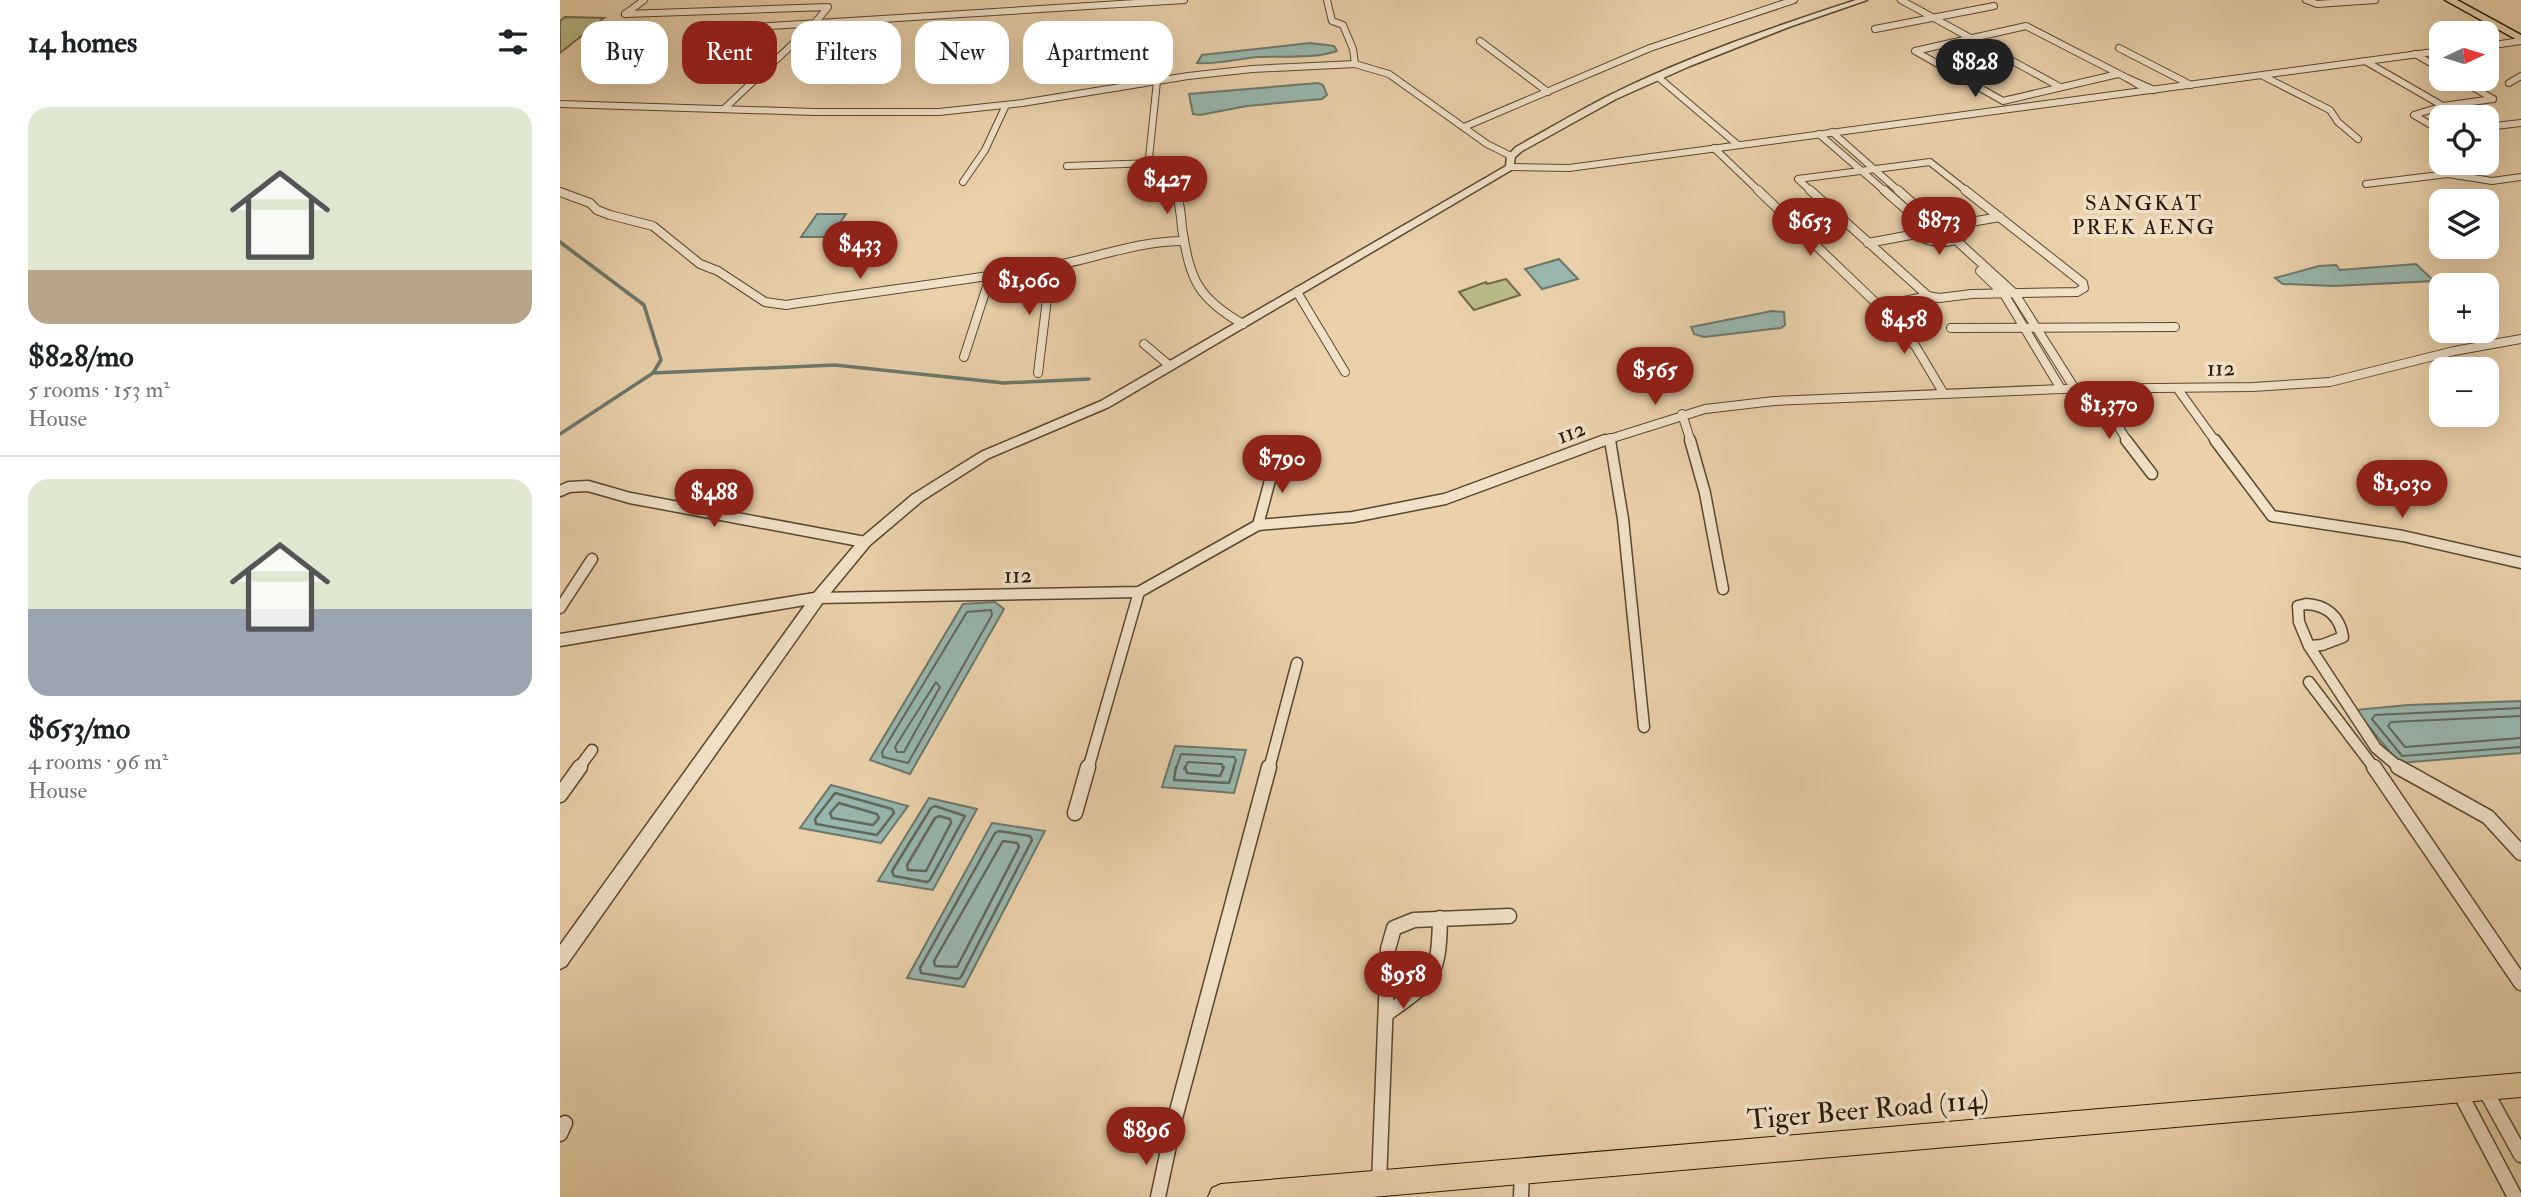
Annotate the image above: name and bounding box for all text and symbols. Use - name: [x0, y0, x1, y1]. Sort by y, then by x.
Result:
- chip: Buy: [581, 21, 668, 84]
- chip: Rent: [682, 21, 777, 84]
- chip: Filters: [791, 21, 901, 84]
- chip: New: [915, 21, 1009, 84]
- chip: Apartment: [1023, 21, 1173, 84]
- north arrow: [2429, 21, 2499, 91]
- map controls: [2429, 21, 2499, 427]
- icon: filters: [494, 23, 532, 61]
- text: 14 homes: [28, 24, 137, 61]
- pin: $828: [1934, 40, 2016, 99]
- text: $828: [1952, 47, 1998, 76]
- button: locate: [2429, 105, 2499, 175]
- icon: home: [217, 152, 343, 278]
- pin: $427: [1126, 156, 1208, 216]
- text: $427: [1143, 164, 1191, 193]
- button: layers: [2429, 189, 2499, 259]
- district label: SANGKAT PREK AENG: [2072, 190, 2216, 241]
- pin: $653: [1769, 198, 1851, 258]
- pin: $873: [1898, 198, 1980, 257]
- text: $873: [1917, 205, 1961, 234]
- text: $653: [1788, 206, 1832, 235]
- pin: $433: [819, 222, 901, 281]
- text: $433: [838, 229, 882, 258]
- pin: $1,060: [972, 258, 1086, 317]
- text: $1,060: [998, 265, 1060, 294]
- button: +: [2429, 273, 2499, 343]
- pin: $458: [1863, 296, 1945, 356]
- text: $458: [1881, 304, 1927, 333]
- text: $828/mo: [28, 338, 134, 375]
- pin: $565: [1614, 348, 1696, 407]
- street label: 112: [2207, 353, 2235, 383]
- text: $565: [1633, 355, 1677, 384]
- button: −: [2429, 357, 2499, 427]
- text: 5 rooms · 153 m²: [28, 375, 170, 404]
- pin: $1,370: [2052, 382, 2166, 441]
- text: $1,370: [2080, 389, 2138, 418]
- text: House: [28, 404, 87, 433]
- street label: 112: [1553, 413, 1589, 451]
- pin: $790: [1241, 435, 1323, 495]
- text: $790: [1258, 443, 1306, 472]
- pin: $1,030: [2345, 461, 2459, 520]
- text: $1,030: [2372, 468, 2432, 497]
- pin: $488: [673, 470, 755, 529]
- text: $488: [690, 477, 738, 506]
- icon: home: [217, 524, 343, 650]
- street label: 112: [1004, 560, 1032, 590]
- text: $653/mo: [28, 710, 130, 747]
- text: 4 rooms · 96 m²: [28, 747, 168, 776]
- text: House: [28, 776, 87, 805]
- pin: $958: [1362, 951, 1444, 1011]
- text: $958: [1380, 959, 1426, 988]
- street label: Tiger Beer Road (114): [1746, 1082, 1990, 1138]
- pin: $896: [1105, 1108, 1187, 1167]
- text: $896: [1122, 1115, 1170, 1144]

